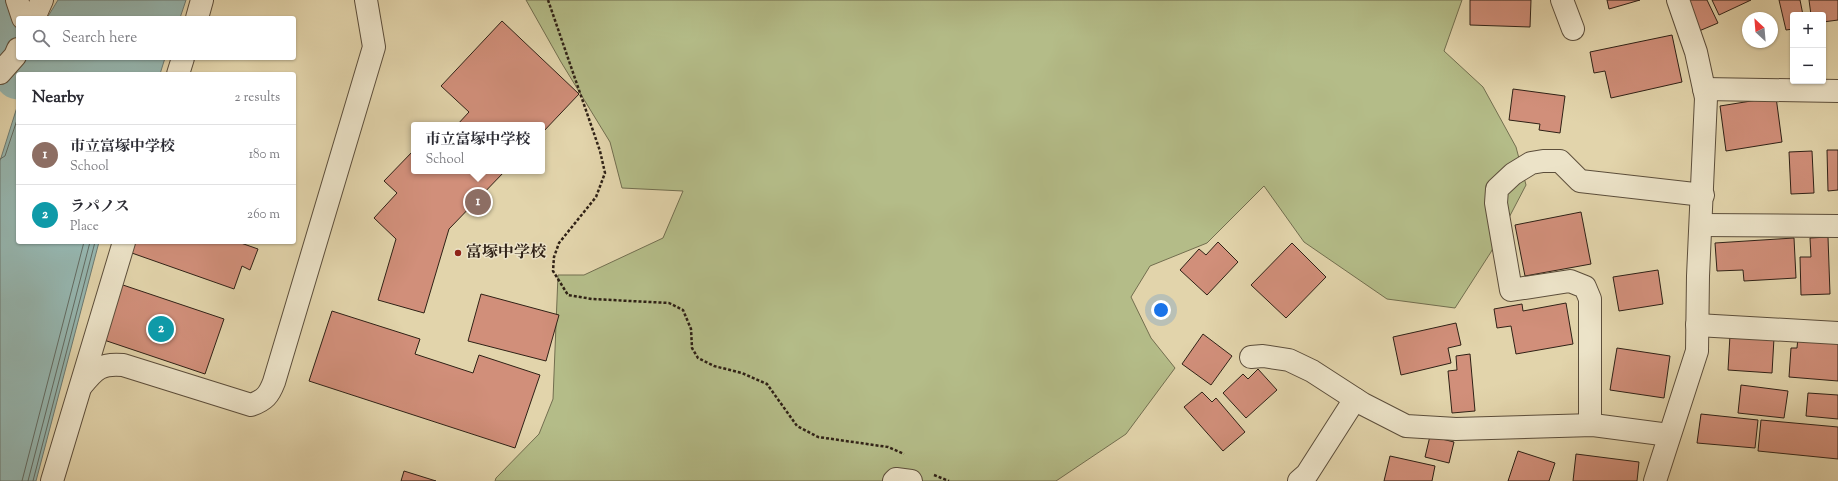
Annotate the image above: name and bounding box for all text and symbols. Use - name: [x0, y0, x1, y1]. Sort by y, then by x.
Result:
- north arrow: [1742, 12, 1778, 48]
- map controls: [1790, 12, 1826, 84]
- button: +: [1790, 12, 1826, 48]
- search box: [16, 16, 296, 60]
- icon: search: [30, 27, 52, 49]
- text: Search here: [62, 28, 137, 49]
- button: −: [1790, 48, 1826, 84]
- text: Nearby: [32, 86, 84, 110]
- text: 2 results: [235, 89, 280, 107]
- popup: [411, 122, 545, 174]
- text: 市立富塚中学校: [425, 130, 531, 151]
- text: 市立富塚中学校: [70, 137, 175, 158]
- text: 1: [43, 146, 47, 164]
- text: 180 m: [249, 146, 280, 164]
- text: School: [425, 151, 464, 169]
- text: School: [70, 158, 109, 176]
- pin: 1: [465, 187, 491, 217]
- text: ラパノス: [70, 197, 129, 218]
- text: 2: [42, 206, 48, 224]
- text: 260 m: [247, 206, 280, 224]
- text: Place: [70, 218, 99, 236]
- place label: 富塚中学校: [466, 242, 547, 265]
- marker: 富塚中学校: [453, 248, 463, 258]
- your location: [1151, 300, 1171, 320]
- pin: 2: [148, 314, 174, 344]

